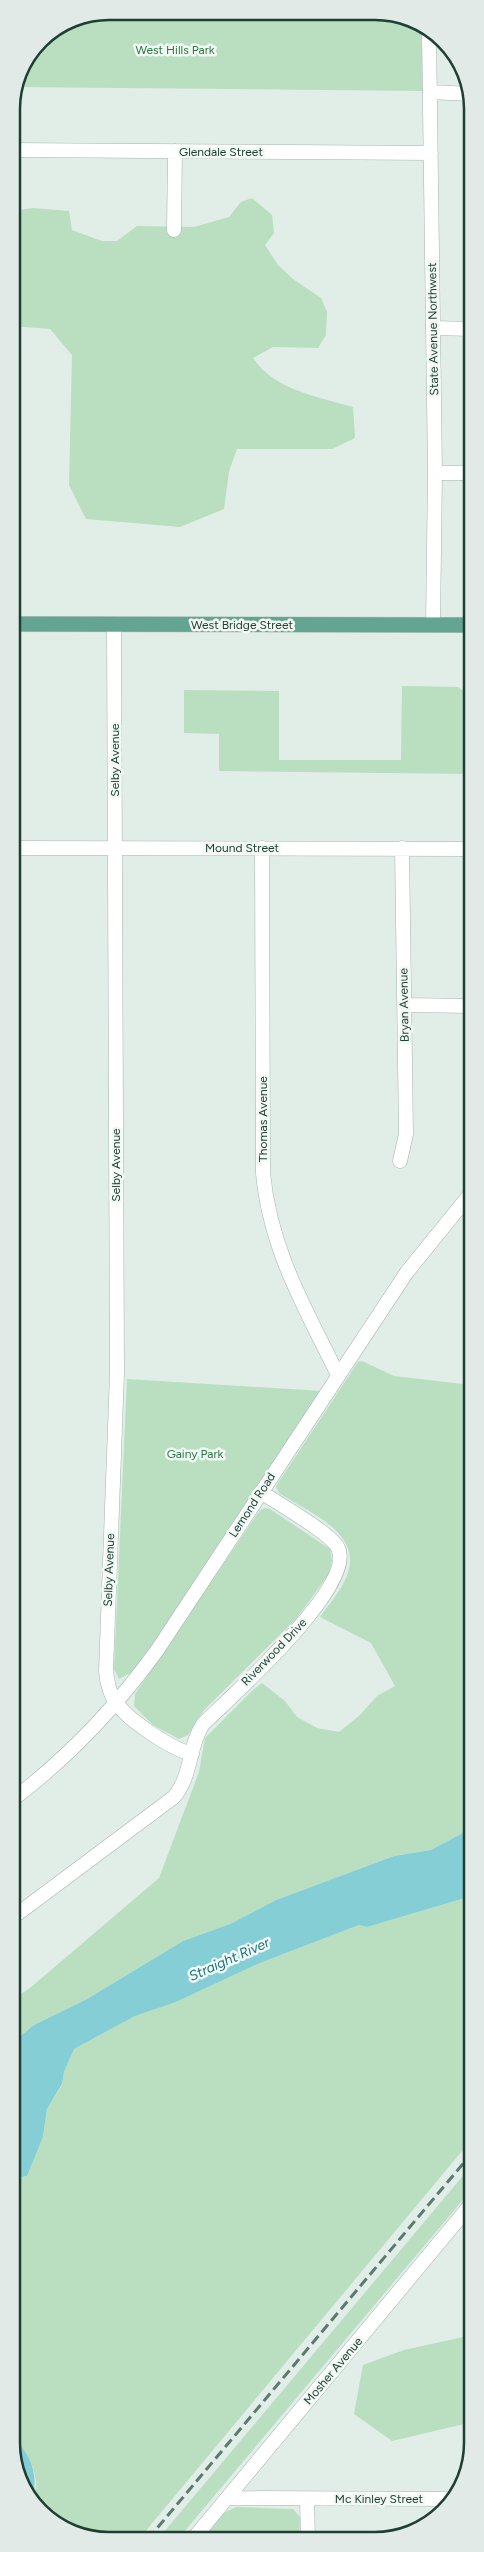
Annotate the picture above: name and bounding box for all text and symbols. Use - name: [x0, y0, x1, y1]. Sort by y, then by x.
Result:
- park label: West Hills Park: [135, 43, 215, 57]
- street label: Glendale Street: [179, 145, 263, 159]
- street label: State Avenue Northwest: [425, 262, 441, 396]
- street label: West Bridge Street: [191, 618, 293, 632]
- street label: Selby Avenue: [108, 723, 122, 797]
- street label: Mound Street: [205, 841, 280, 855]
- street label: Bryan Avenue: [396, 967, 412, 1042]
- street label: Thomas Avenue: [256, 1076, 270, 1162]
- street label: Selby Avenue: [109, 1128, 123, 1202]
- park label: Gainy Park: [167, 1447, 224, 1461]
- street label: Lemond Road: [226, 1470, 278, 1540]
- street label: Selby Avenue: [101, 1533, 117, 1607]
- street label: Riverwood Drive: [238, 1615, 310, 1688]
- water label: Straight River: [186, 1934, 273, 1985]
- street label: Mosher Avenue: [301, 2334, 366, 2408]
- street label: Mc Kinley Street: [335, 2492, 424, 2506]

